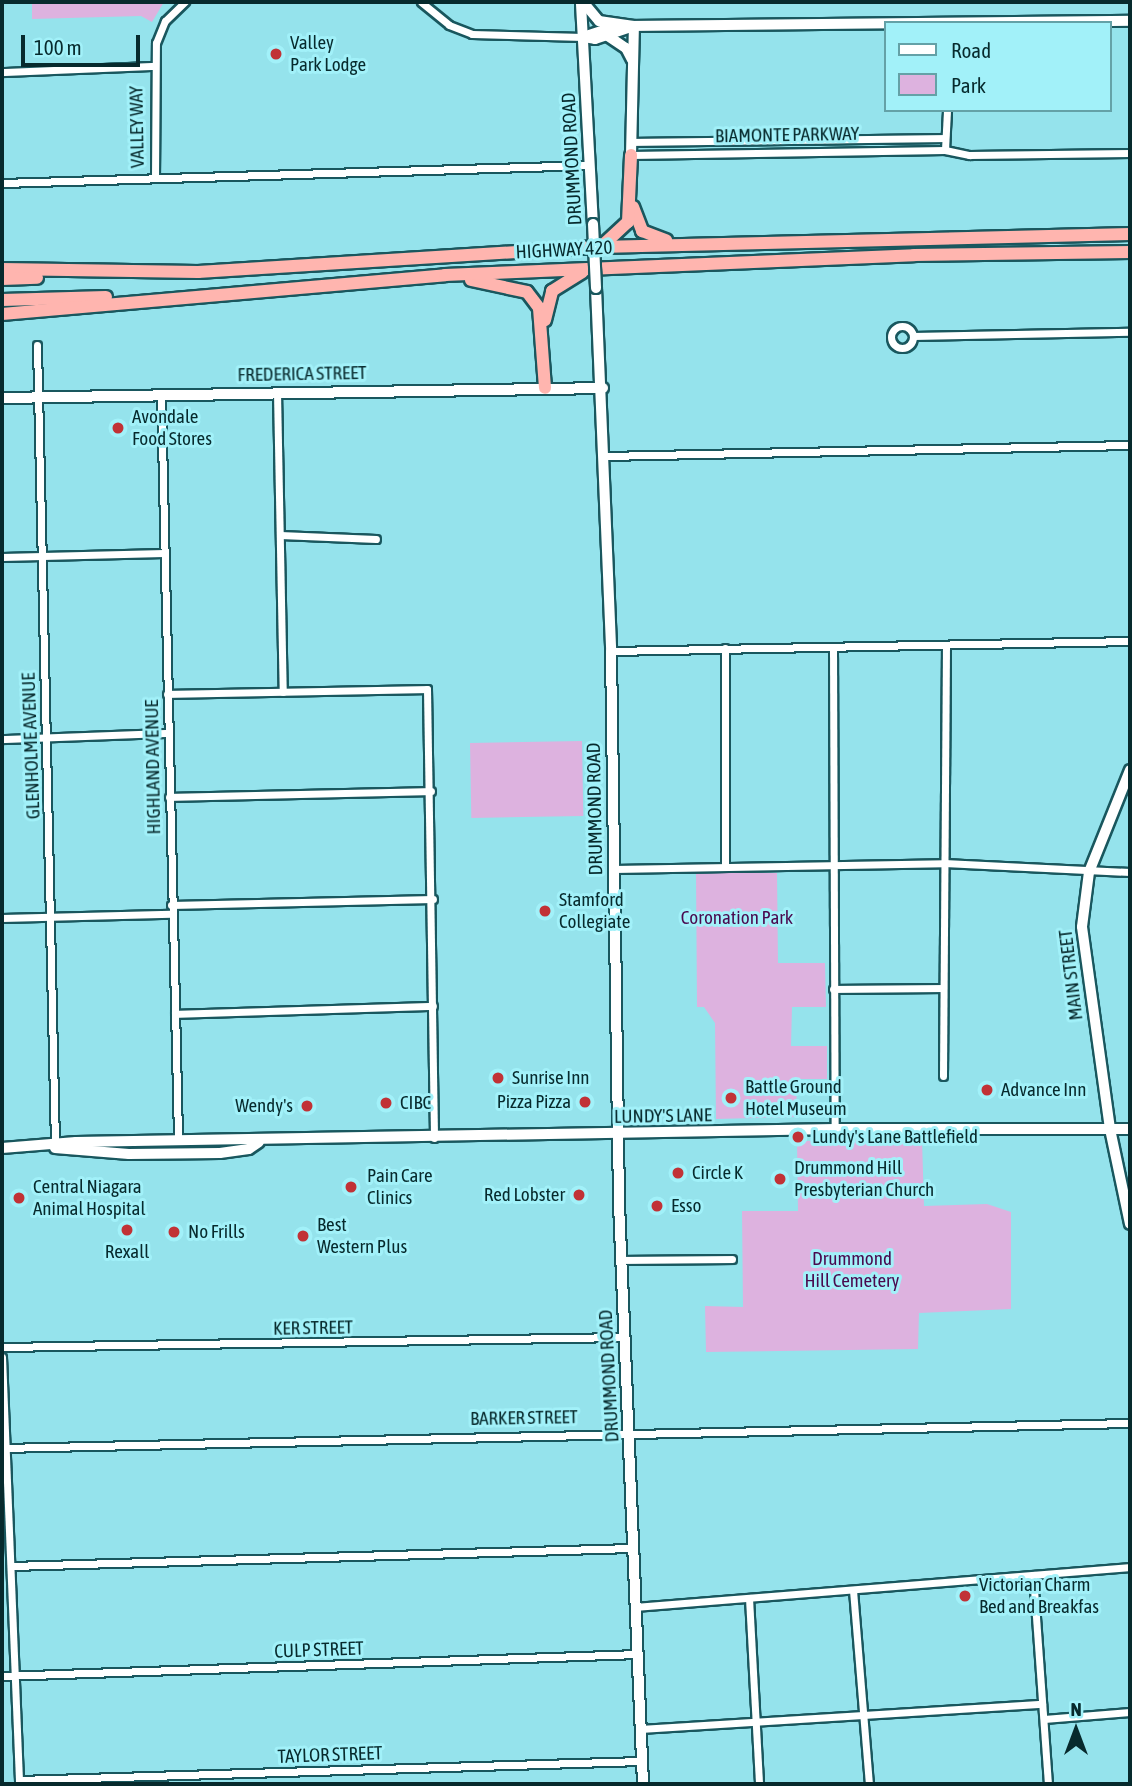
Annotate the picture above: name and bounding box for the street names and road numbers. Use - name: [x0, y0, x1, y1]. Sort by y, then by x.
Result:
- street label: VALLEY WAY: [125, 86, 149, 168]
- street label: DRUMMOND ROAD: [557, 92, 587, 226]
- street label: BIAMONTE PARKWAY: [715, 122, 859, 148]
- street label: HIGHWAY 420: [515, 236, 613, 264]
- street label: FREDERICA STREET: [237, 361, 367, 387]
- street label: GLENHOLME AVENUE: [17, 672, 45, 820]
- street label: HIGHLAND AVENUE: [140, 699, 166, 835]
- street label: DRUMMOND ROAD: [582, 742, 608, 876]
- street label: MAIN STREET: [1054, 928, 1088, 1022]
- street label: LUNDY'S LANE: [614, 1104, 712, 1128]
- street label: DRUMMOND ROAD: [594, 1309, 624, 1443]
- street label: KER STREET: [273, 1316, 353, 1340]
- street label: BARKER STREET: [470, 1406, 578, 1430]
- street label: CULP STREET: [274, 1637, 364, 1663]
- street label: TAYLOR STREET: [277, 1742, 383, 1768]

